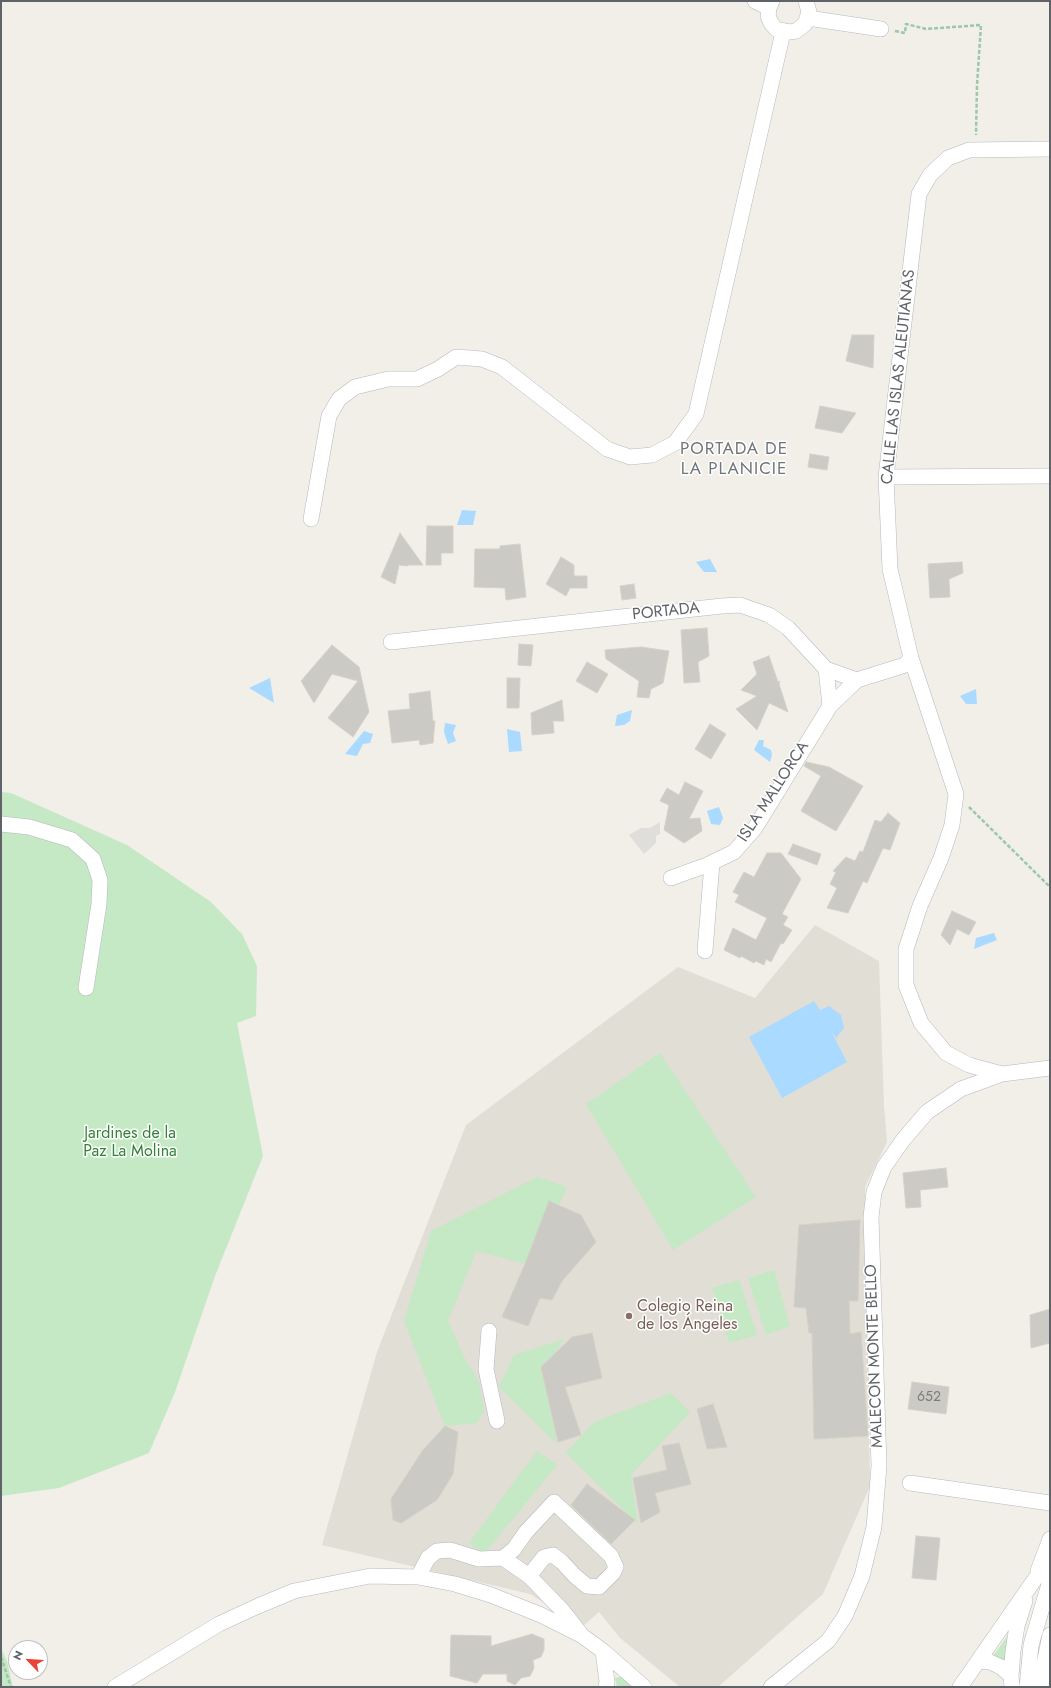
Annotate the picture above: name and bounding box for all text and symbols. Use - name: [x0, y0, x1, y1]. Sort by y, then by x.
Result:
- street label: CALLE LAS ISLAS ALEUTIANAS: [878, 269, 920, 485]
- district label: PORTADA DE LA PLANICIE: [680, 440, 788, 480]
- street label: PORTADA: [631, 599, 701, 625]
- street label: ISLA MALLORCA: [734, 738, 814, 846]
- park label: Jardines de la Paz La Molina: [83, 1124, 177, 1162]
- street label: MALECON MONTE BELLO: [862, 1264, 888, 1448]
- place label: Colegio Reina de los Ángeles: [637, 1297, 738, 1335]
- marker: Colegio Reina de los Ángeles: [624, 1311, 634, 1321]
- house number: 652: [917, 1390, 941, 1406]
- north arrow: [8, 1640, 48, 1680]
- text: N: [9, 1648, 27, 1663]

